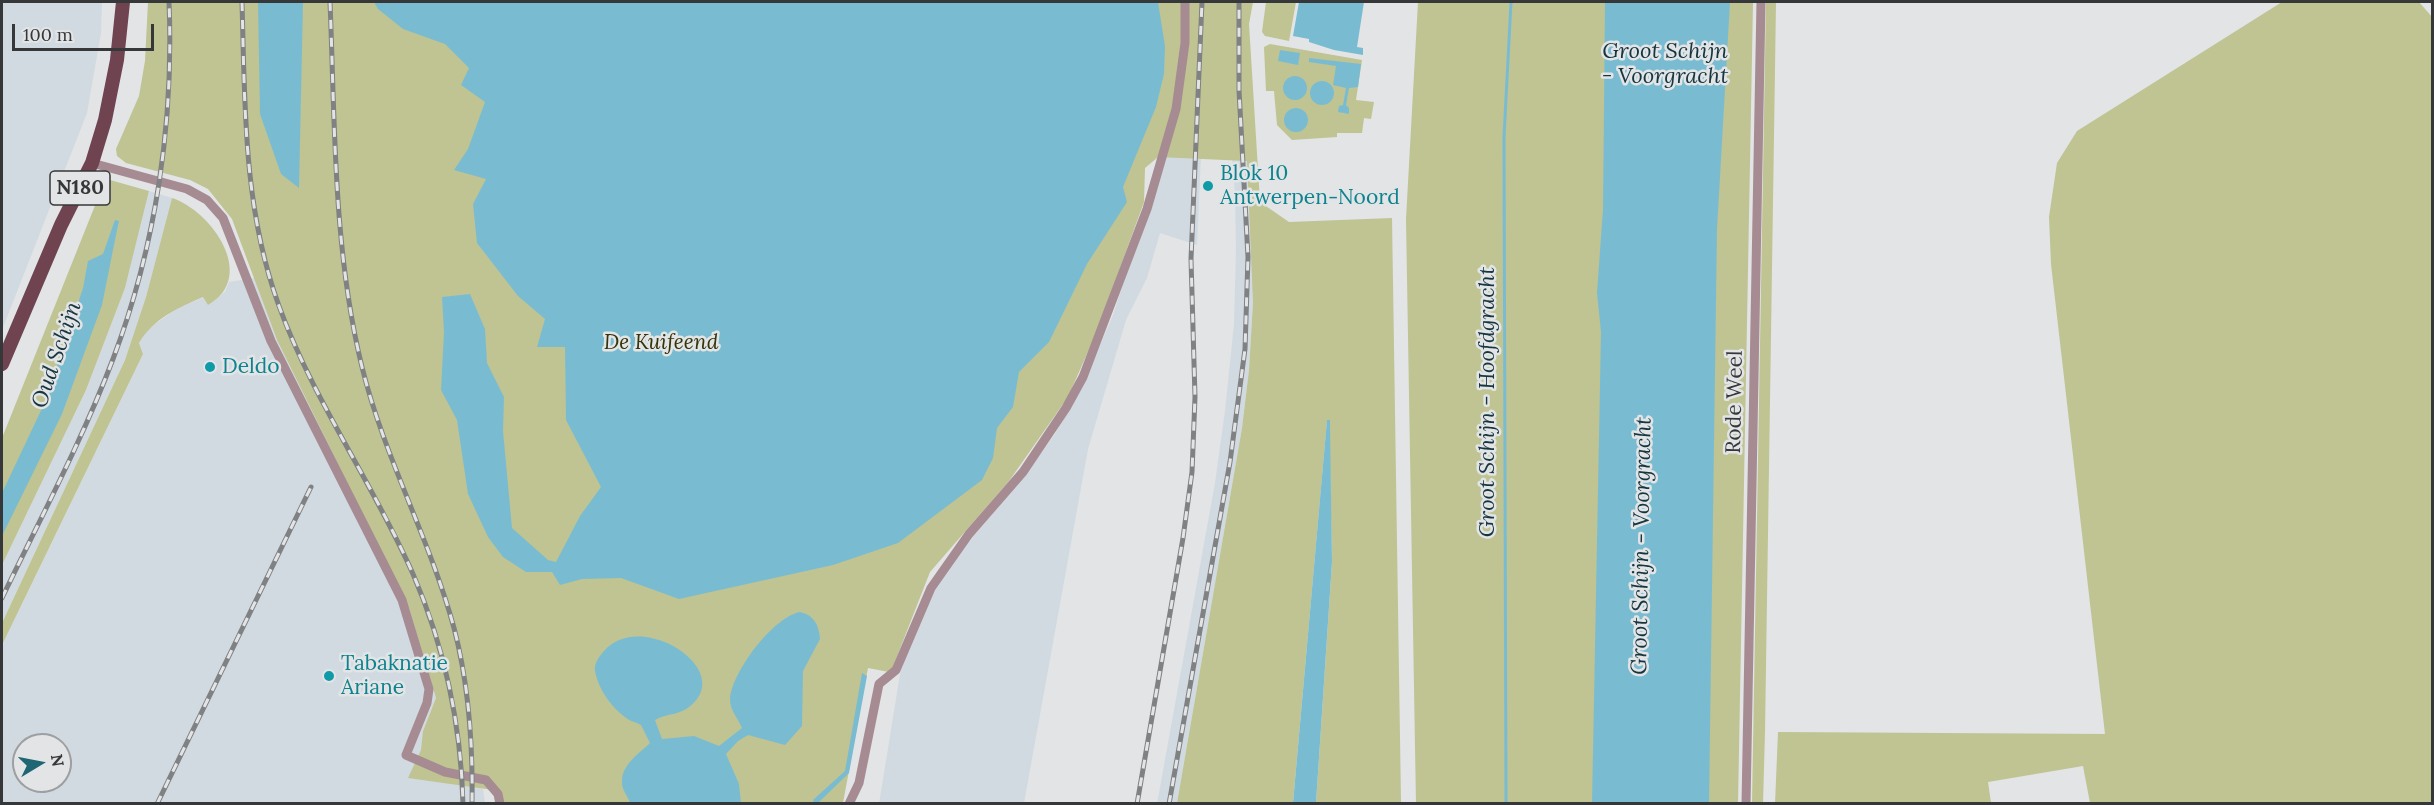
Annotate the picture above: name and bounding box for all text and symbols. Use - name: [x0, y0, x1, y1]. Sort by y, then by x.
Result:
- scale bar: [15, 12, 158, 50]
- text: 100 m: [23, 23, 73, 46]
- water label: Groot Schijn - Voorgracht: [1602, 39, 1728, 90]
- place label: Blok 10 Antwerpen-Noord: [1220, 161, 1400, 211]
- road number: N180: [50, 171, 110, 205]
- marker: Blok 10 Antwerpen-Noord: [1201, 179, 1215, 193]
- water label: Groot Schijn - Hoofdgracht: [1475, 267, 1501, 537]
- water label: Oud Schijn: [26, 298, 88, 412]
- park label: De Kuifeend: [604, 330, 718, 356]
- street label: Rode Weel: [1722, 350, 1748, 454]
- place label: Deldo: [222, 354, 280, 380]
- marker: Deldo: [203, 360, 217, 374]
- water label: Groot Schijn - Voorgracht: [1627, 417, 1657, 675]
- place label: Tabaknatie Ariane: [341, 651, 448, 701]
- marker: Tabaknatie Ariane: [322, 669, 336, 683]
- north arrow: [12, 733, 72, 793]
- text: N: [47, 752, 69, 768]

